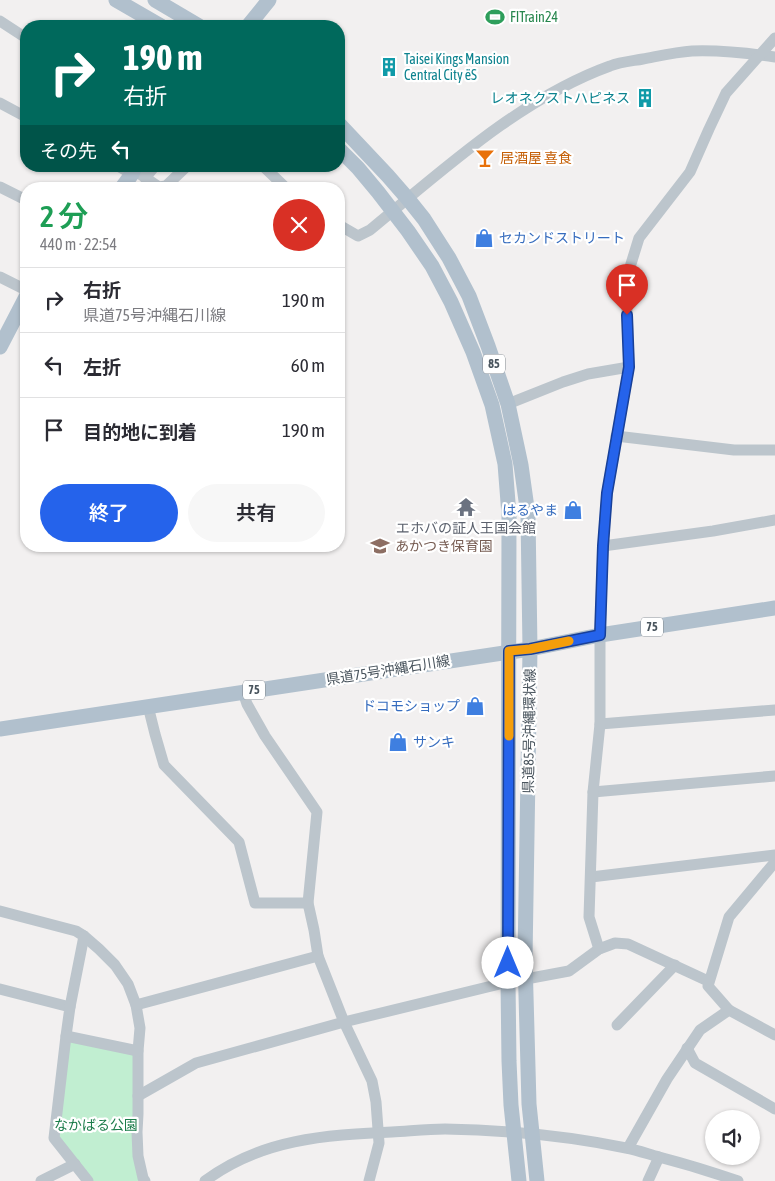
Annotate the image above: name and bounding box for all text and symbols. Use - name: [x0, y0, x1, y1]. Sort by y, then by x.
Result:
- sports icon: FITrain24: [484, 6, 506, 28]
- place label: FITrain24: [510, 9, 558, 25]
- text: 190 m: [123, 37, 202, 77]
- icon: right: [40, 40, 105, 105]
- place label: Taisei Kings Mansion Central City ëS: [404, 51, 509, 83]
- building icon: Taisei Kings Mansion Central City ëS: [378, 56, 400, 78]
- text: 右折: [123, 83, 167, 109]
- building icon: レオネクストハピネス: [634, 87, 656, 109]
- place label: レオネクストハピネス: [490, 90, 630, 106]
- icon: left: [107, 135, 135, 163]
- text: その先: [40, 140, 97, 162]
- bar icon: 居酒屋 喜食: [474, 147, 496, 169]
- place label: 居酒屋 喜食: [500, 150, 572, 166]
- text: 2 分: [40, 199, 88, 233]
- button: close: [273, 199, 325, 251]
- shop icon: セカンドストリート: [473, 227, 495, 249]
- place label: セカンドストリート: [499, 230, 625, 246]
- text: 440 m · 22:54: [40, 235, 117, 253]
- pin: [606, 264, 648, 315]
- icon: arrive: [613, 271, 641, 299]
- text: 右折: [83, 279, 121, 301]
- icon: right: [40, 286, 68, 314]
- text: 190 m: [282, 289, 325, 311]
- text: 県道75号沖縄石川線: [83, 306, 226, 324]
- icon: left: [40, 351, 68, 379]
- text: 60 m: [291, 354, 325, 376]
- road number: 85: [483, 354, 505, 374]
- text: 左折: [83, 356, 121, 378]
- icon: arrive: [40, 416, 68, 444]
- text: 190 m: [282, 419, 325, 441]
- text: 目的地に到着: [83, 421, 197, 443]
- button: 終了: [40, 484, 178, 542]
- button: 共有: [188, 484, 325, 542]
- temple icon: エホバの証人王国会館: [455, 496, 477, 518]
- shop icon: はるやま: [562, 499, 584, 521]
- place label: はるやま: [502, 502, 558, 518]
- place label: エホバの証人王国会館: [396, 520, 536, 536]
- school or university icon: あかつき保育園: [369, 535, 391, 557]
- place label: あかつき保育園: [395, 538, 493, 554]
- road number: 75: [641, 618, 663, 636]
- street label: 県道75号沖縄石川線: [325, 652, 451, 688]
- street label: 県道85号沖縄環状線: [520, 668, 538, 794]
- road number: 75: [243, 680, 265, 700]
- shop icon: ドコモショップ: [464, 695, 486, 717]
- place label: ドコモショップ: [362, 698, 460, 714]
- shop icon: サンキ: [387, 731, 409, 753]
- place label: サンキ: [413, 734, 455, 750]
- position arrow: [481, 936, 533, 988]
- map controls: [705, 1110, 760, 1165]
- button: sound: [705, 1110, 760, 1165]
- park label: なかばる公園: [54, 1117, 138, 1133]

